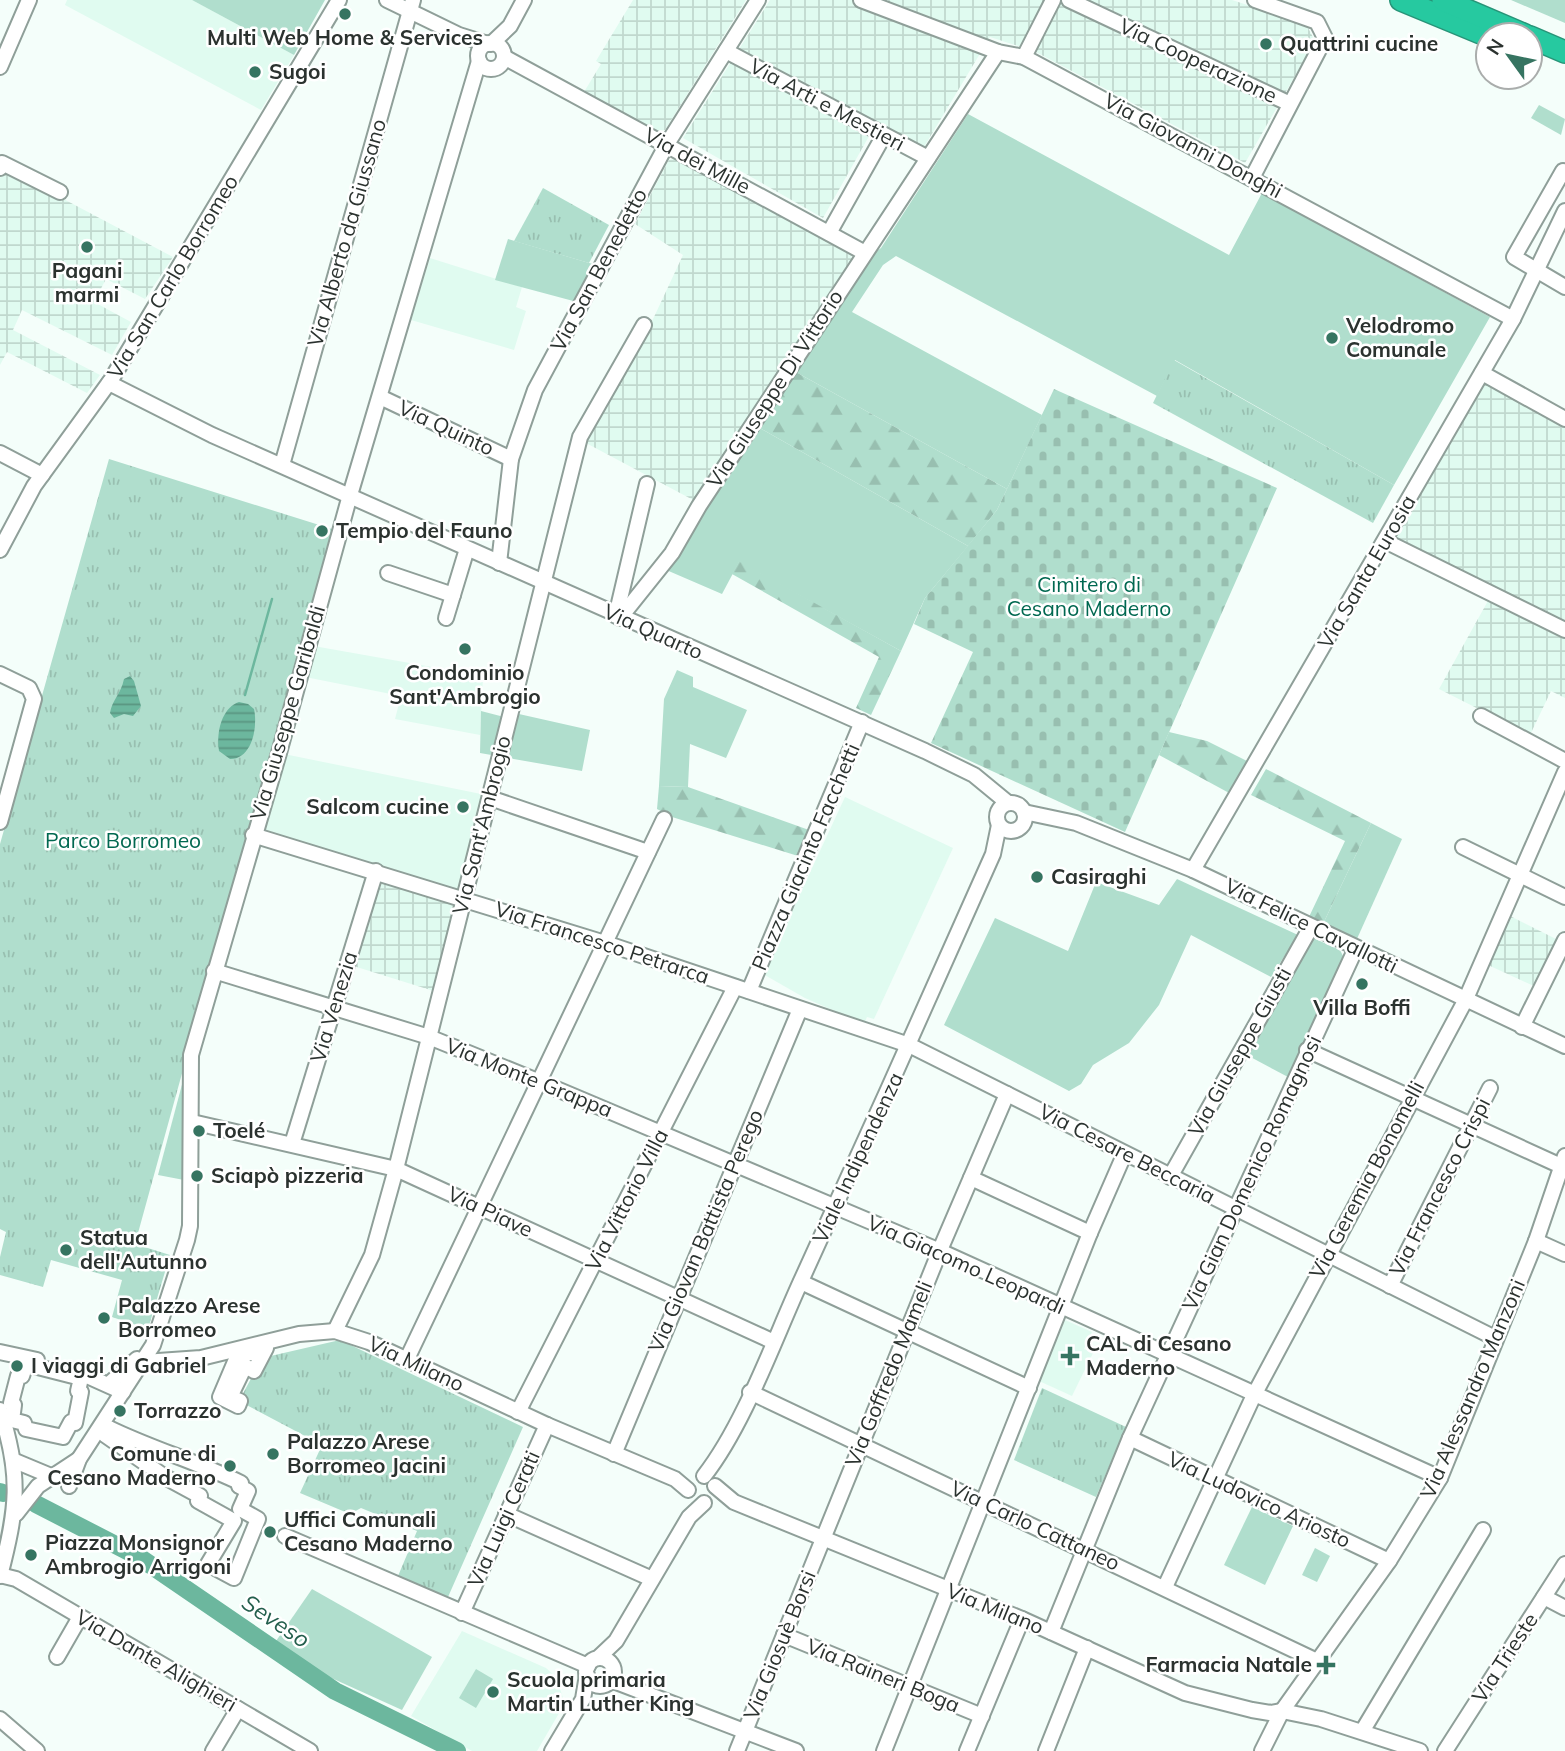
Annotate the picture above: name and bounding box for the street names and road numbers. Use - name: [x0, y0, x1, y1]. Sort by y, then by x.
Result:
- street label: Via Cooperazione: [1115, 12, 1281, 108]
- street label: Via Arti e Mestieri: [745, 52, 910, 156]
- street label: Via Giovanni Donghi: [1100, 87, 1287, 203]
- street label: Via Alberto da Giussano: [301, 116, 391, 350]
- street label: Via dei Mille: [640, 121, 755, 199]
- street label: Via San Carlo Borromeo: [101, 170, 243, 383]
- street label: Via San Benedetto: [544, 184, 652, 356]
- street label: Via Giuseppe Di Vittorio: [700, 285, 848, 492]
- street label: Via Quinto: [394, 394, 498, 461]
- street label: Via Santa Eurosia: [1312, 490, 1421, 653]
- street label: Via Quarto: [600, 598, 707, 665]
- street label: Via Giuseppe Garibaldi: [244, 602, 330, 823]
- street label: Via Sant'Ambrogio: [446, 733, 516, 917]
- street label: Piazza Giacinto Facchetti: [745, 739, 865, 974]
- street label: Via Felice Cavallotti: [1221, 872, 1402, 978]
- street label: Via Francesco Petrarca: [492, 895, 713, 989]
- street label: Via Venezia: [304, 948, 362, 1065]
- street label: Via Giuseppe Giusti: [1182, 962, 1296, 1141]
- street label: Via Gian Domenico Romagnosi: [1176, 1031, 1326, 1314]
- street label: Via Monte Grappa: [442, 1032, 617, 1122]
- street label: Viale Indipendenza: [806, 1068, 908, 1247]
- street label: Via Geremia Bonomelli: [1303, 1076, 1429, 1283]
- street label: Via Francesco Crispi: [1383, 1093, 1495, 1280]
- street label: Via Cesare Beccaria: [1035, 1097, 1220, 1209]
- street label: Via Giovan Battista Perego: [642, 1105, 768, 1356]
- street label: Via Vittorio Villa: [579, 1124, 673, 1275]
- street label: Via Piave: [444, 1180, 537, 1242]
- street label: Via Giacomo Leopardi: [863, 1209, 1069, 1319]
- street label: Via Alessandro Manzoni: [1414, 1275, 1530, 1502]
- street label: Via Goffredo Mameli: [839, 1277, 937, 1470]
- street label: Via Milano: [364, 1330, 468, 1397]
- street label: Via Ludovico Ariosto: [1164, 1445, 1355, 1553]
- street label: Via Luigi Cerati: [461, 1446, 545, 1591]
- street label: Via Carlo Cattaneo: [947, 1474, 1124, 1576]
- street label: Via Giosuè Borsi: [737, 1566, 821, 1723]
- street label: Via Milano: [943, 1577, 1048, 1639]
- street label: Via Dante Alighieri: [71, 1603, 242, 1717]
- street label: Via Trieste: [1466, 1608, 1543, 1707]
- street label: Via Raineri Boga: [803, 1632, 964, 1718]

